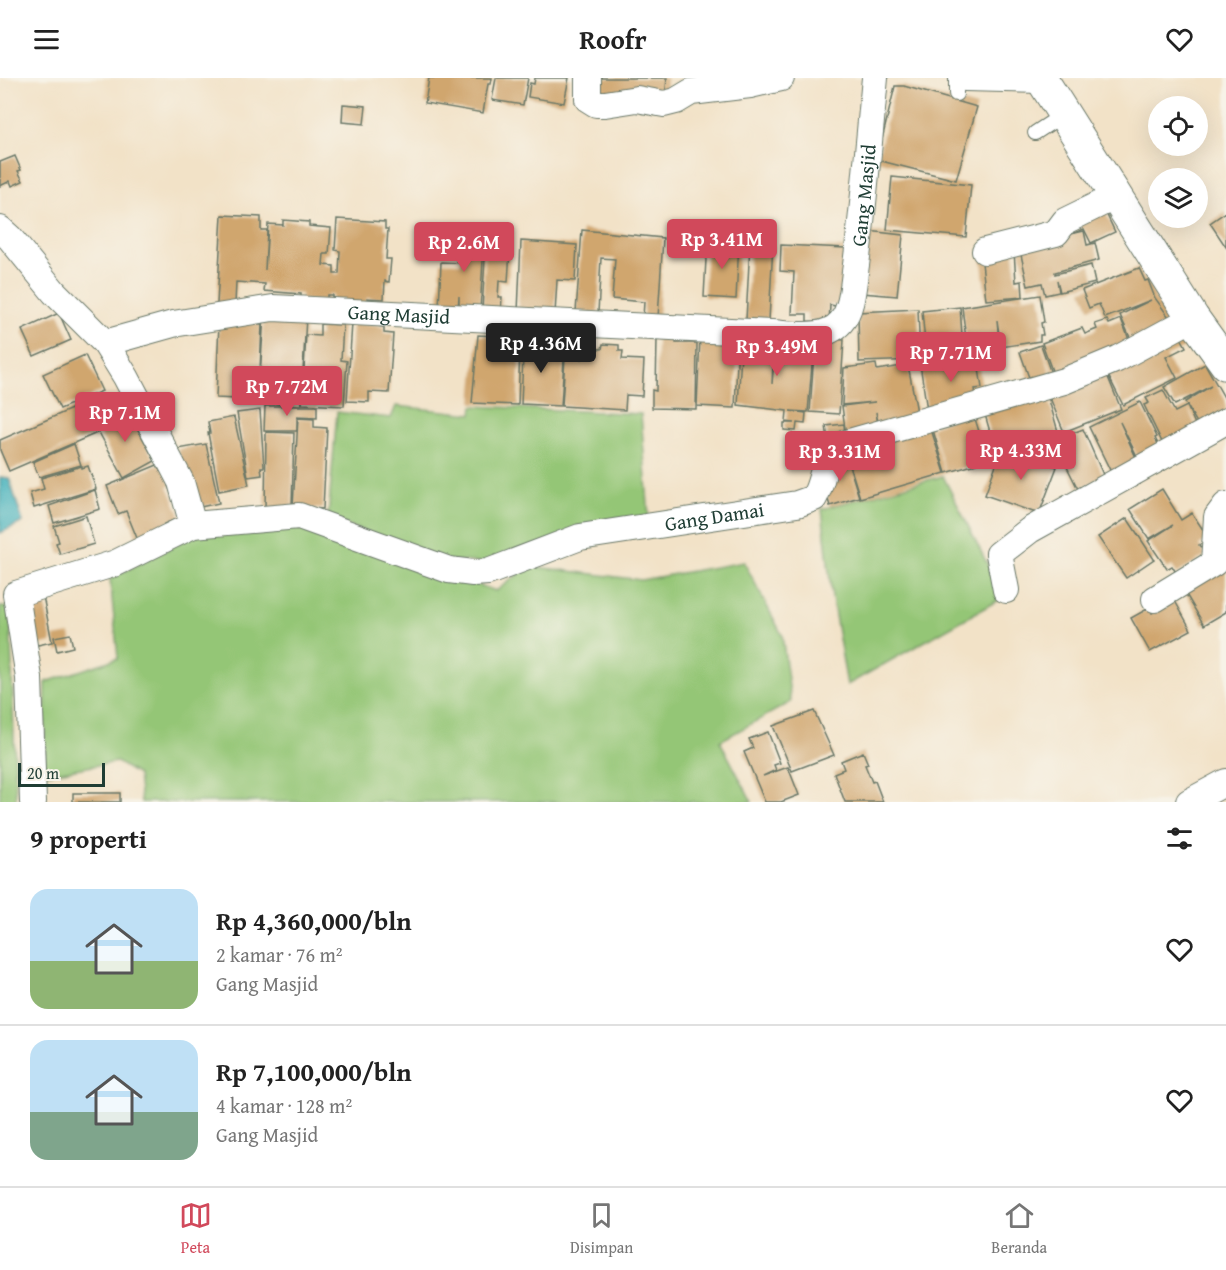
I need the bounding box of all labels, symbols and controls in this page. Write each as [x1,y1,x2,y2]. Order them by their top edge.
text: Roofr [579,19,647,59]
icon: menu [30,23,63,56]
icon: heart [1163,23,1196,56]
map controls [1148,96,1208,228]
button: locate [1148,96,1208,156]
street label: Gang Masjid [843,142,883,248]
button: layers [1148,168,1208,228]
pin: Rp 3.41M [660,219,784,270]
pin: Rp 2.6M [409,222,519,273]
text: Rp 3.41M [681,224,763,253]
text: Rp 2.6M [428,227,500,256]
street label: Gang Masjid [347,297,451,331]
pin: Rp 4.36M [479,323,603,374]
pin: Rp 3.49M [715,326,839,377]
text: Rp 4.36M [500,328,582,357]
text: Rp 3.49M [736,331,818,360]
pin: Rp 7.71M [889,332,1013,383]
text: Rp 7.71M [910,337,992,366]
pin: Rp 7.72M [225,366,349,417]
text: Rp 7.72M [246,371,328,400]
pin: Rp 7.1M [70,392,180,443]
text: Rp 7.1M [89,397,161,426]
pin: Rp 4.33M [959,430,1083,481]
pin: Rp 3.31M [778,431,902,482]
text: Rp 4.33M [980,435,1062,464]
text: Rp 3.31M [799,436,881,465]
street label: Gang Damai [663,494,766,538]
scale bar [18,760,105,788]
text: 20 m [27,761,59,785]
text: 9 properti [30,819,147,858]
icon: filters [1163,822,1196,855]
text: Rp 4,360,000/bln [216,901,412,940]
icon: home [78,913,150,985]
icon: heart [1163,933,1196,966]
text: 2 kamar · 76 m² [216,940,343,969]
text: Gang Masjid [216,969,318,998]
text: Rp 7,100,000/bln [216,1052,412,1091]
icon: home [78,1064,150,1136]
icon: heart [1163,1084,1196,1117]
text: 4 kamar · 128 m² [216,1091,352,1120]
text: Gang Masjid [216,1120,318,1149]
tab: Peta [179,1199,212,1259]
tab: Disimpan [570,1199,633,1259]
tab: Beranda [991,1199,1047,1259]

